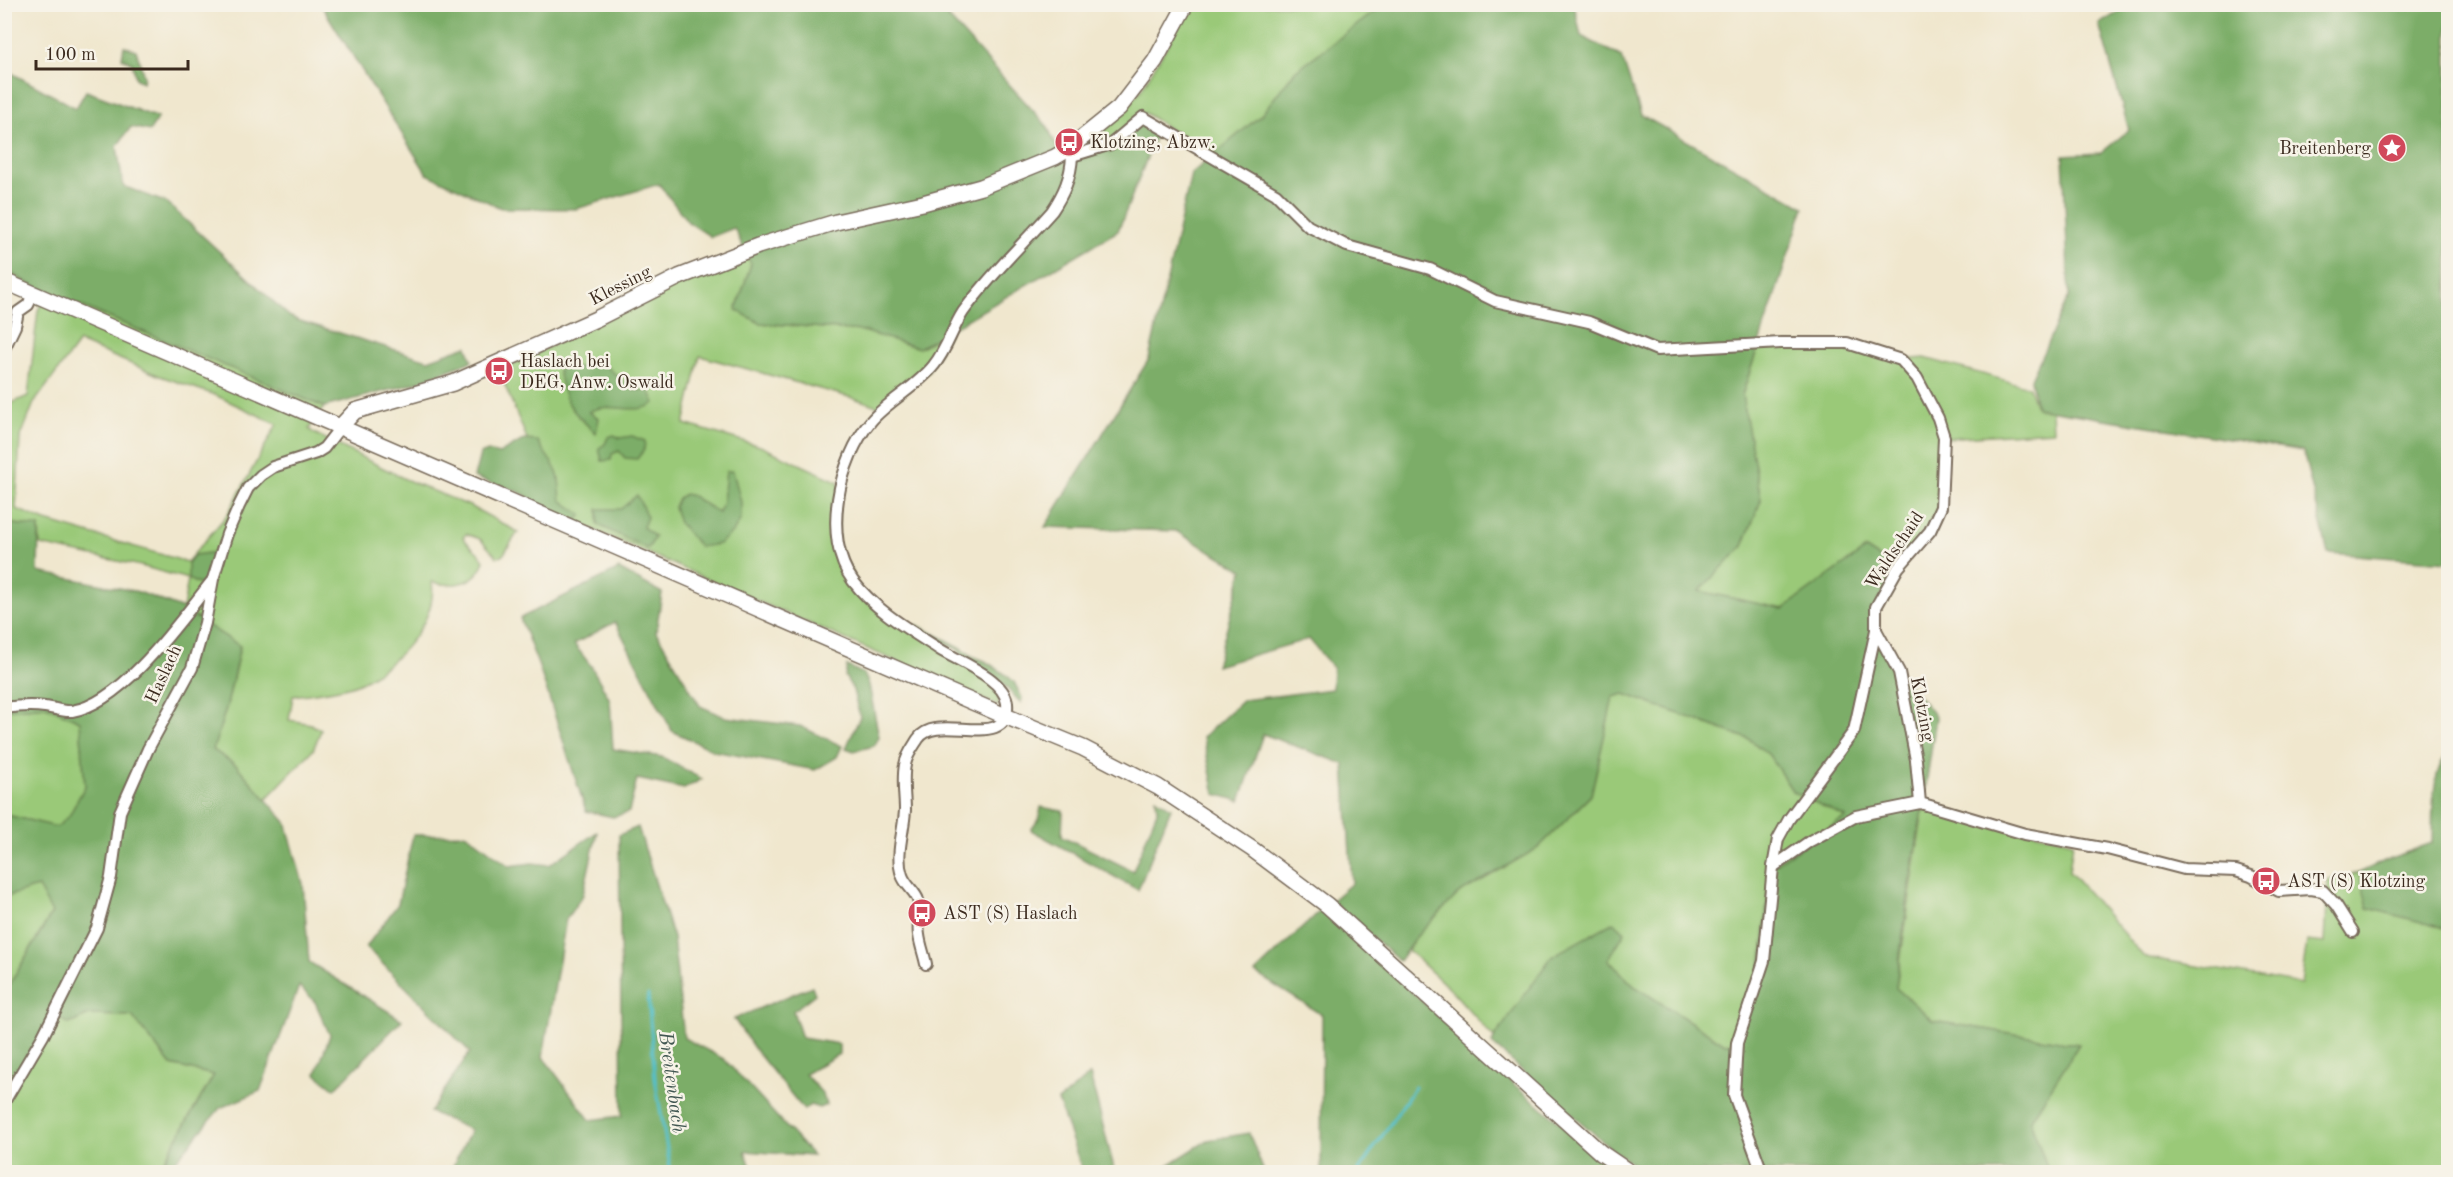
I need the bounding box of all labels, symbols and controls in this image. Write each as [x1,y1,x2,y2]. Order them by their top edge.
scale bar [36,33,188,71]
text: 100 m [45,46,96,64]
bus stop icon: Klotzing, Abzw. [1053,126,1085,158]
place icon: Breitenberg [2376,132,2408,164]
place label: Klotzing, Abzw. [1090,134,1216,152]
place label: Breitenberg [2279,140,2371,158]
street label: Klessing [587,263,654,309]
place label: Haslach bei DEG, Anw. Oswald [520,353,674,392]
bus stop icon: Haslach bei DEG, Anw. Oswald [483,355,515,387]
street label: Waldschaid [1862,508,1927,593]
street label: Haslach [143,642,185,706]
street label: Klotzing [1907,675,1937,744]
bus stop icon: AST (S) Klotzing [2250,865,2282,897]
place label: AST (S) Klotzing [2287,872,2426,891]
bus stop icon: AST (S) Haslach [906,897,938,929]
place label: AST (S) Haslach [943,904,1078,923]
water label: Breitenbach [654,1029,688,1134]

